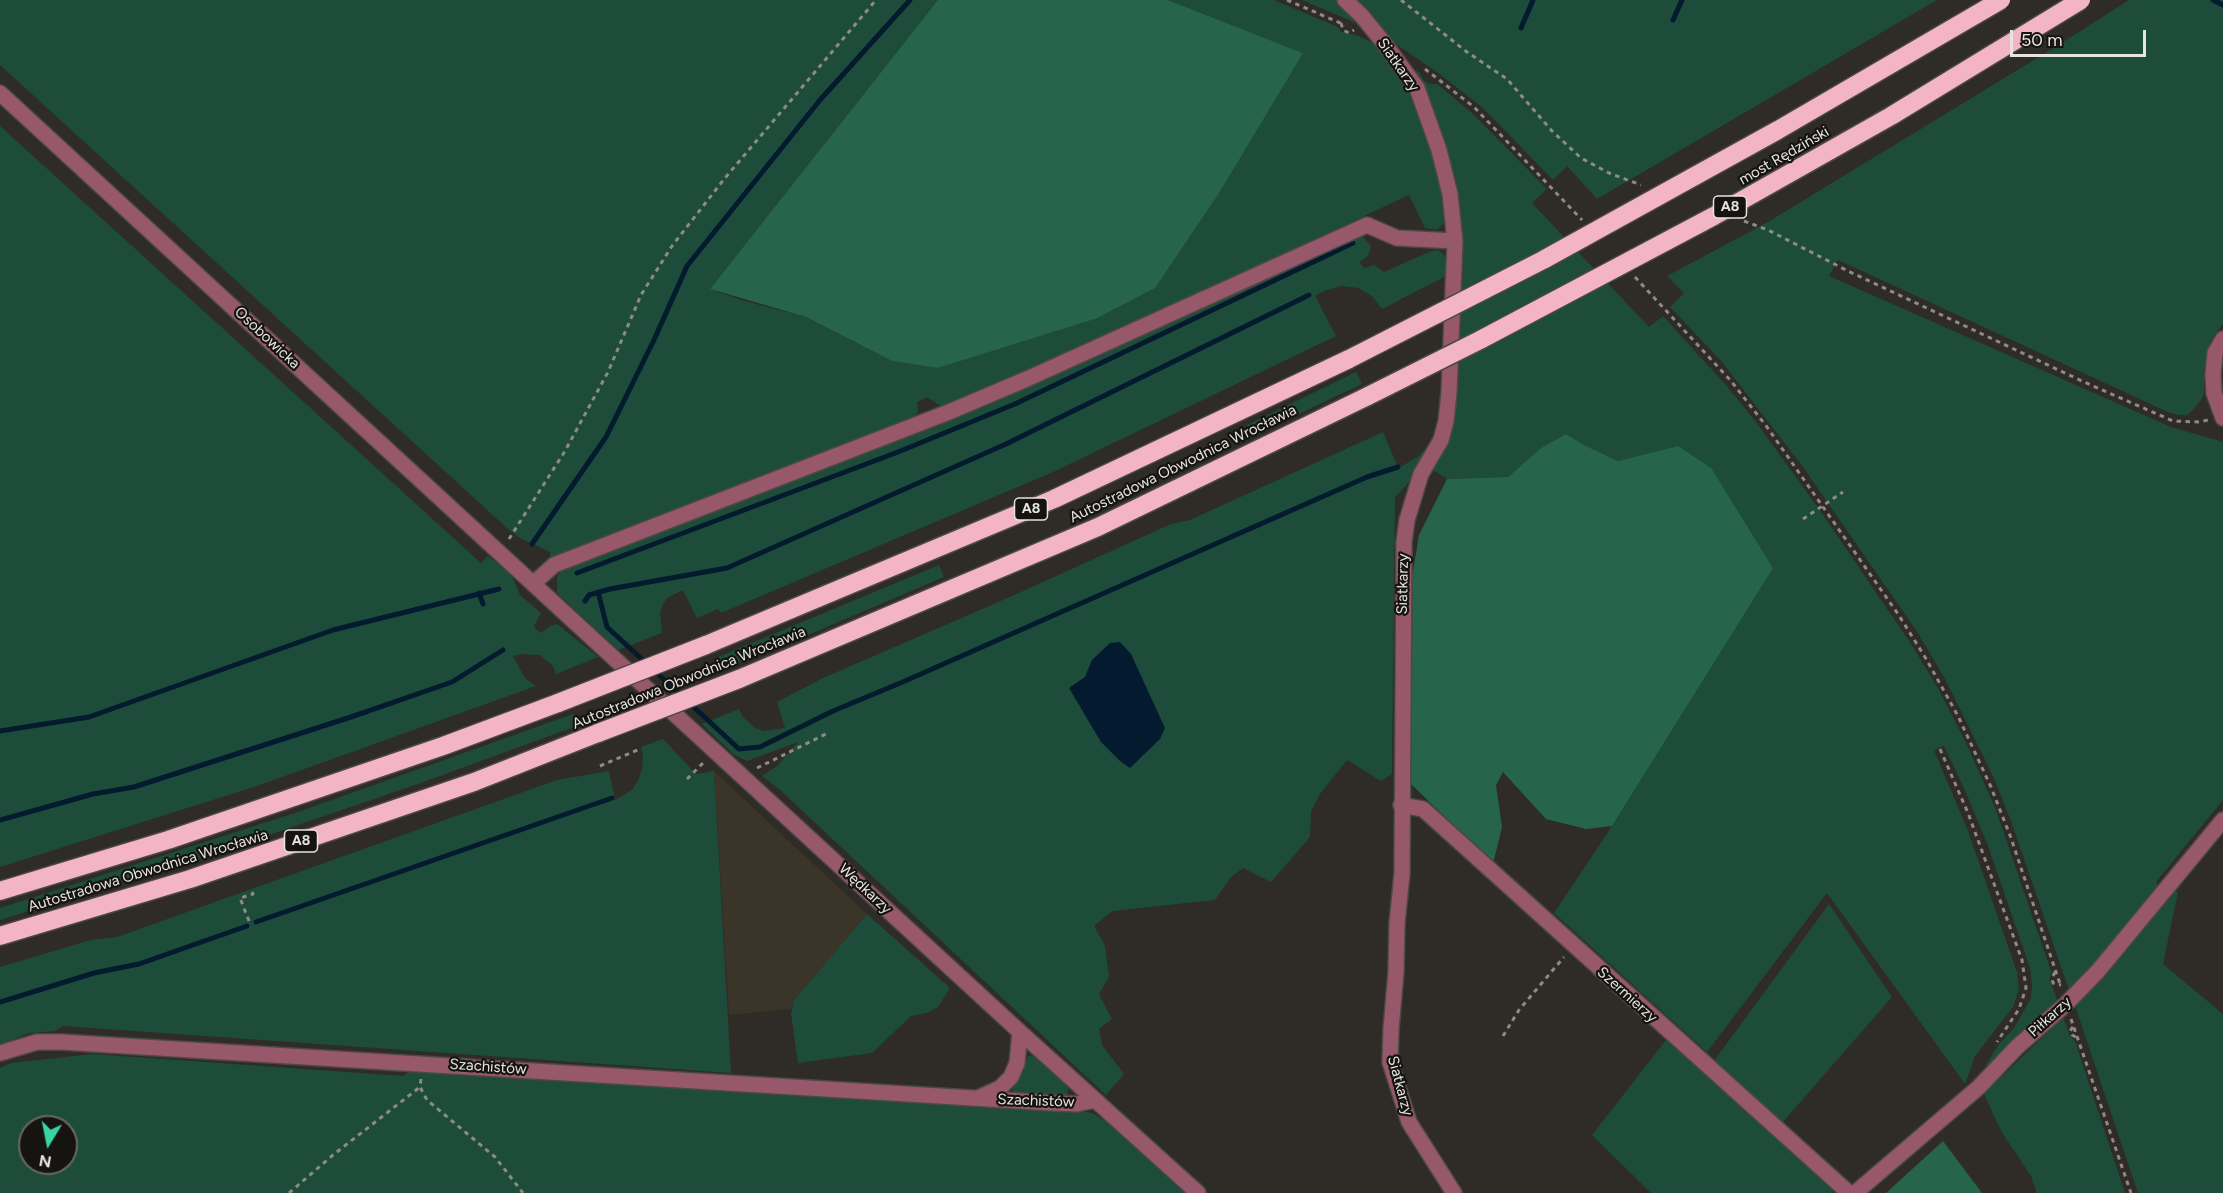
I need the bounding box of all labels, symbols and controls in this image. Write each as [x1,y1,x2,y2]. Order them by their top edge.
scale bar [2013,18,2150,56]
text: 50 m [2021,29,2063,51]
street label: Siatkarzy [1373,35,1423,95]
street label: most Rędziński [1736,123,1832,189]
road number: A8 [1714,196,1746,218]
street label: Osobowicka [231,303,303,373]
street label: Autostradowa Obwodnica Wrocławia [1067,401,1299,527]
road number: A8 [1014,498,1048,520]
street label: Siatkarzy [1393,553,1413,615]
street label: Autostradowa Obwodnica Wrocławia [570,623,808,733]
street label: Autostradowa Obwodnica Wrocławia [26,826,270,916]
road number: A8 [284,830,318,852]
street label: Wędkarzy [835,860,895,918]
street label: Szermierzy [1593,963,1661,1027]
street label: Piłkarzy [2025,993,2075,1041]
street label: Siatkarzy [1383,1054,1417,1118]
street label: Szachistów [449,1055,527,1079]
street label: Szachistów [997,1091,1075,1111]
north arrow [18,1115,78,1175]
text: N [37,1151,53,1172]

